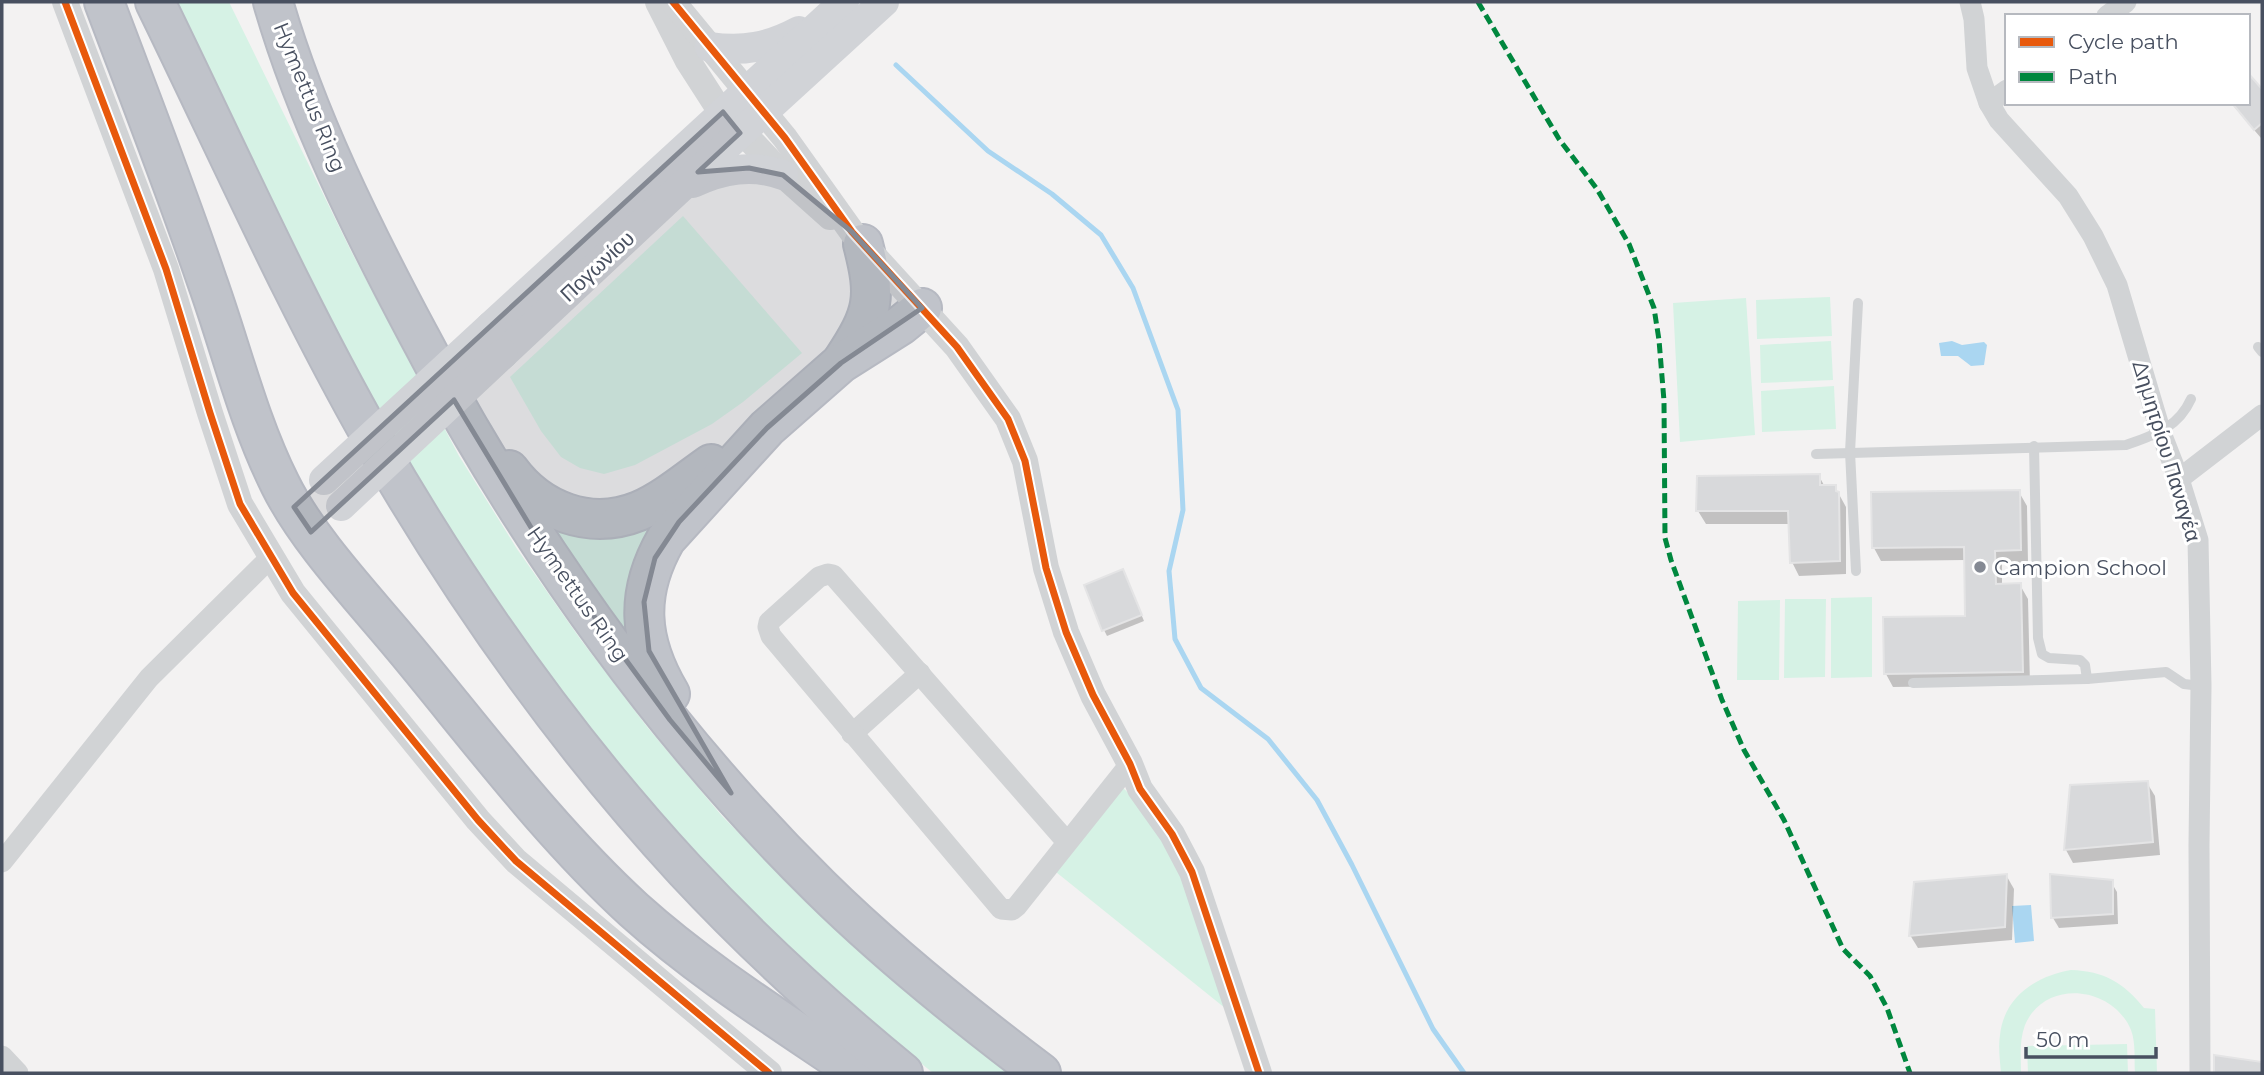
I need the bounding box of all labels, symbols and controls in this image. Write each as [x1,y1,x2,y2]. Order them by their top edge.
legend [2005,14,2250,105]
street label: Hymettus Ring [269,18,351,176]
text: Cycle path [2068,29,2179,54]
text: Path [2068,64,2118,89]
street label: Πογωνίου [555,225,639,307]
street label: Δημητρίου Παναγέα [2128,357,2206,545]
street label: Hymettus Ring [522,522,634,666]
place label: Campion School [1994,555,2167,580]
marker: Campion School [1972,559,1988,575]
scale bar [2026,1016,2156,1060]
text: 50 m [2036,1027,2090,1052]

